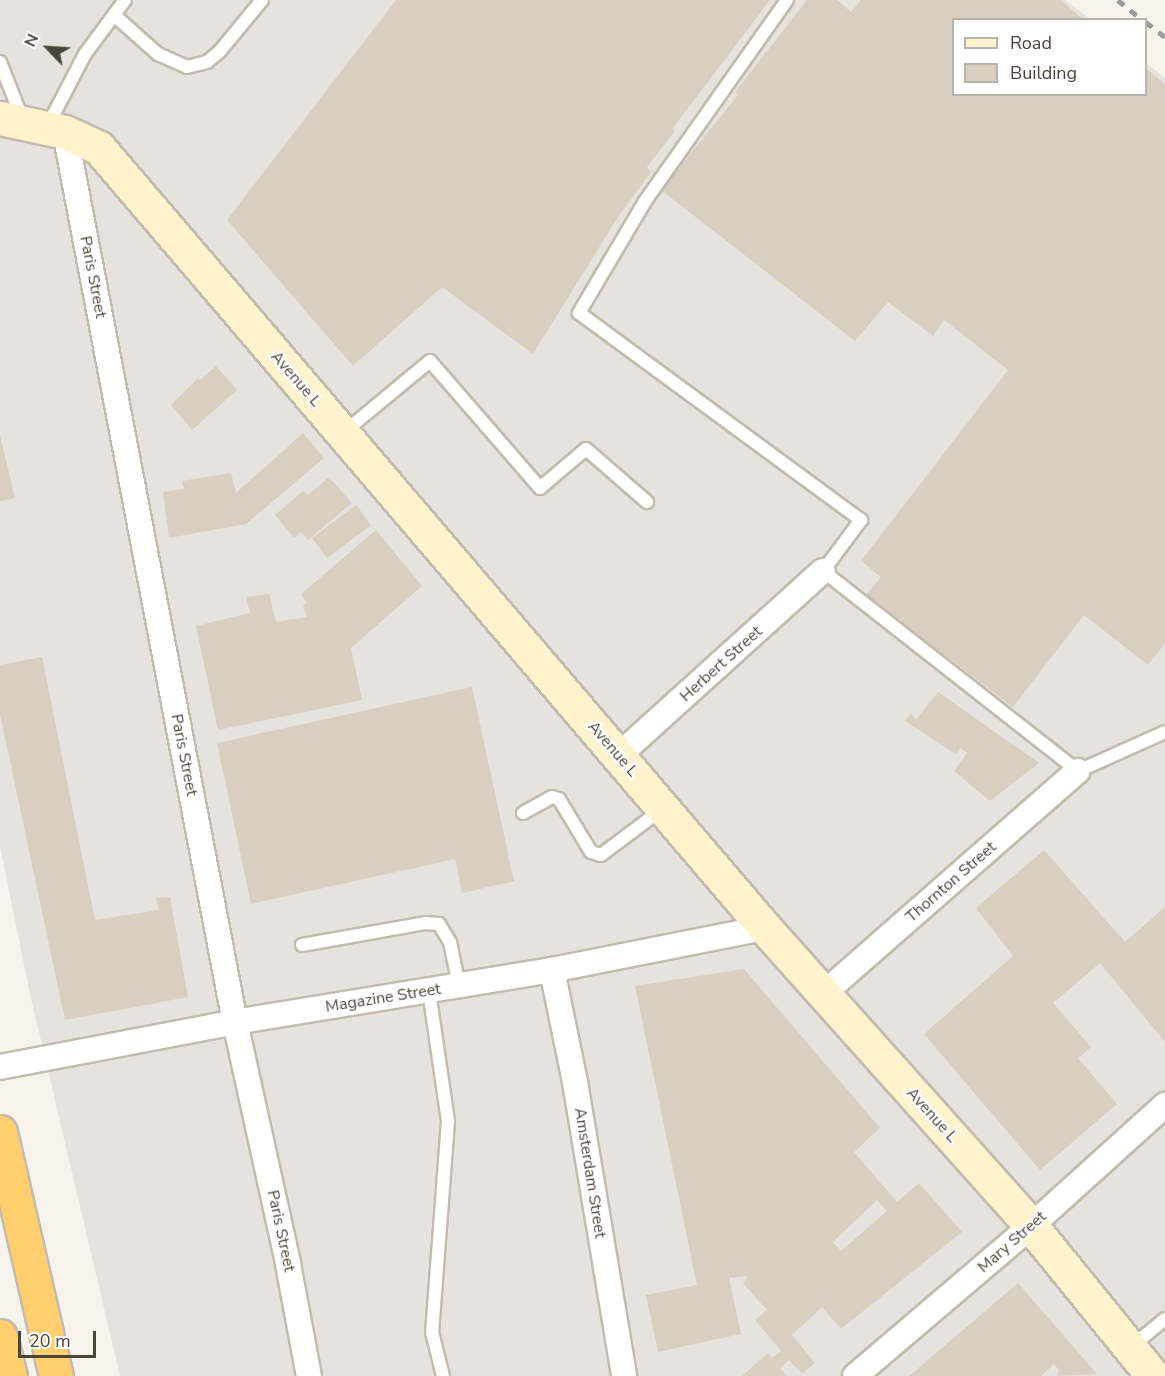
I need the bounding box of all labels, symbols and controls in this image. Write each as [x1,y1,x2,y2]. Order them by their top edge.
north arrow [18,18,78,78]
legend [952,18,1147,96]
text: N [19,30,44,50]
text: Road [1010,31,1052,55]
text: Building [1010,61,1077,85]
street label: Paris Street [76,234,110,320]
street label: Avenue L [267,347,325,411]
street label: Herbert Street [676,622,766,706]
street label: Paris Street [167,712,201,798]
street label: Avenue L [584,717,642,781]
street label: Thornton Street [902,837,1000,927]
street label: Magazine Street [324,979,442,1017]
street label: Avenue L [902,1084,962,1146]
street label: Amsterdam Street [570,1106,610,1240]
street label: Paris Street [263,1188,299,1274]
street label: Mary Street [974,1207,1050,1277]
scale bar [21,1319,99,1357]
text: 20 m [29,1329,71,1353]

